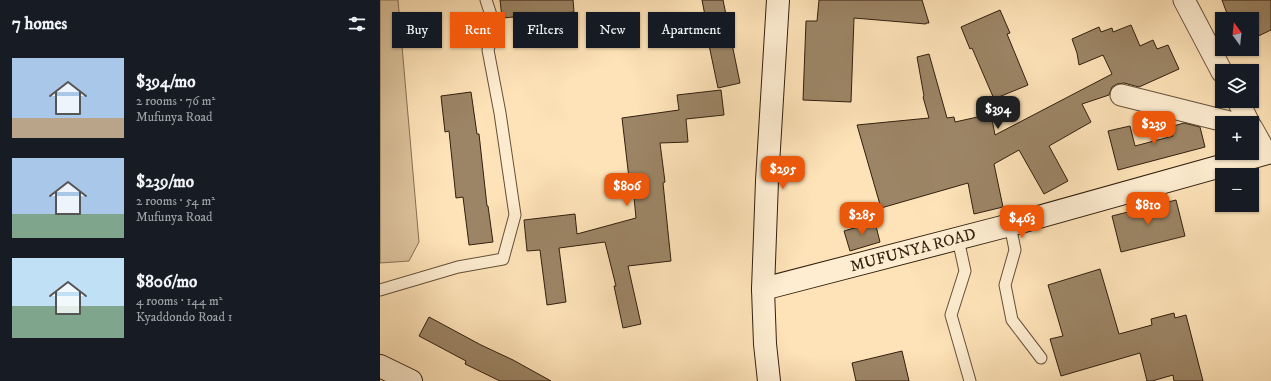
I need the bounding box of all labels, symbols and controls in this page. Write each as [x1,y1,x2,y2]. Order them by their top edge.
chip: Buy [392,12,442,48]
chip: Rent [450,12,505,48]
chip: Filters [513,12,578,48]
chip: New [586,12,640,48]
chip: Apartment [648,12,735,48]
north arrow [1215,12,1259,56]
map controls [1215,12,1259,212]
text: 7 homes [12,13,67,35]
icon: filters [346,13,368,35]
button: layers [1215,64,1259,108]
text: $394/mo [136,71,196,93]
icon: home [44,74,92,122]
text: 2 rooms · 76 m² [136,93,215,109]
pin: $394 [974,96,1022,130]
text: $394 [985,101,1011,117]
text: Mufunya Road [136,109,212,125]
pin: $239 [1130,111,1178,145]
text: $239 [1142,116,1166,132]
button: + [1215,116,1259,160]
pin: $295 [759,156,807,190]
text: $295 [770,161,796,177]
button: − [1215,168,1259,212]
text: $239/mo [136,171,194,193]
pin: $806 [603,173,651,207]
icon: home [44,174,92,222]
text: $806 [613,178,641,194]
pin: $810 [1124,192,1172,226]
text: 2 rooms · 54 m² [136,193,215,209]
text: $810 [1135,197,1161,213]
pin: $285 [838,202,886,236]
pin: $463 [998,205,1046,239]
text: $285 [849,207,875,223]
text: Mufunya Road [136,209,212,225]
text: $463 [1009,210,1035,226]
street label: MUFUNYA ROAD [848,224,978,276]
text: $806/mo [136,271,197,293]
icon: home [44,274,92,322]
text: 4 rooms · 144 m² [136,293,223,309]
text: Kyaddondo Road 1 [136,309,232,325]

